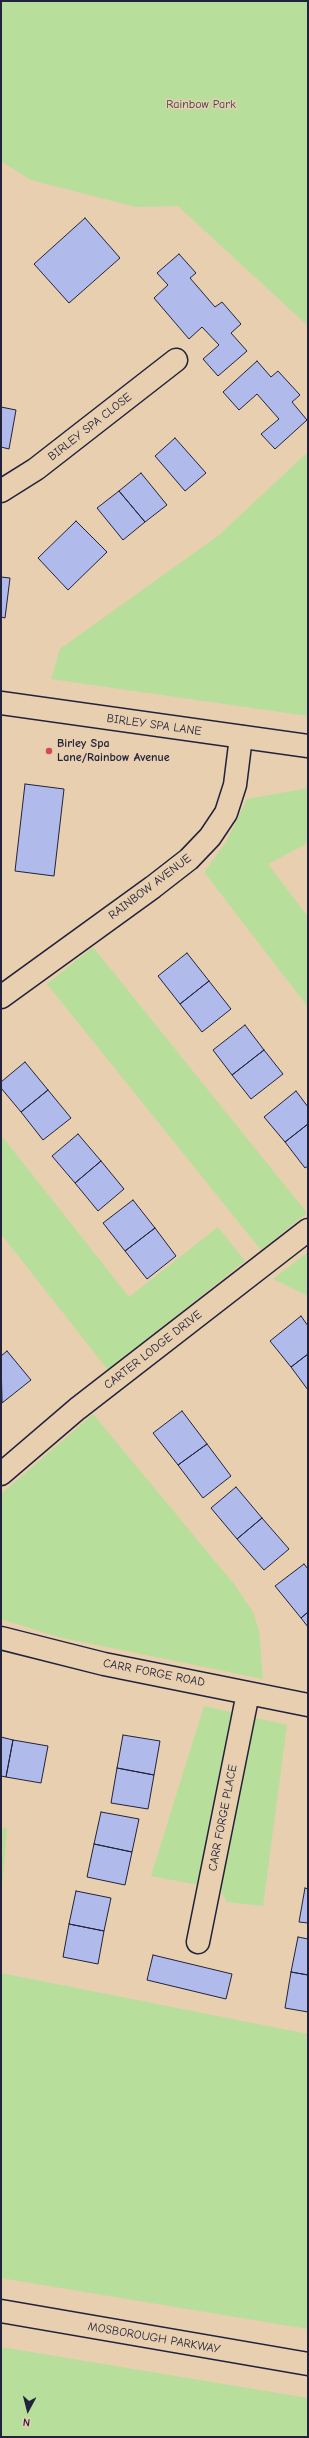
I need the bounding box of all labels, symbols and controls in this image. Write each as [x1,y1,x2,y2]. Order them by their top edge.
park label: Rainbow Park [166,98,236,112]
street label: BIRLEY SPA CLOSE [45,390,135,464]
street label: BIRLEY SPA LANE [106,711,202,739]
place label: Birley Spa Lane/Rainbow Avenue [57,737,170,765]
marker: Birley Spa Lane/Rainbow Avenue [44,746,54,756]
street label: RAINBOW AVENUE [106,851,194,923]
street label: CARTER LODGE DRIVE [101,1307,205,1393]
street label: CARR FORGE ROAD [102,1656,206,1690]
street label: CARR FORGE PLACE [206,1764,240,1872]
street label: MOSBOROUGH PARKWAY [87,2319,221,2357]
north arrow [8,2390,48,2430]
text: N [22,2416,31,2429]

